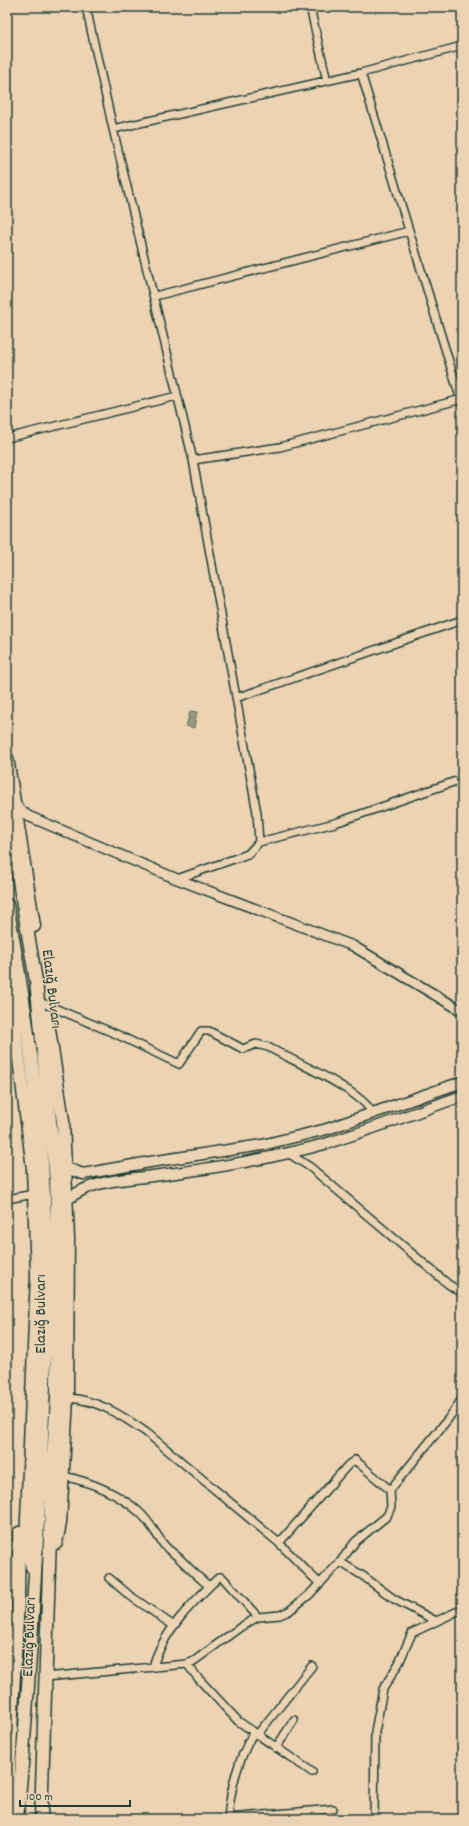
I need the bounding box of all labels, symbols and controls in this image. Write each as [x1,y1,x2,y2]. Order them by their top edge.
street label: Elazığ Bulvarı [35,948,67,1030]
street label: Elazığ Bulvarı [30,1274,53,1354]
street label: Elazığ Bulvarı [17,1597,43,1677]
scale bar [20,1782,130,1808]
text: 100 m [26,1789,53,1806]

